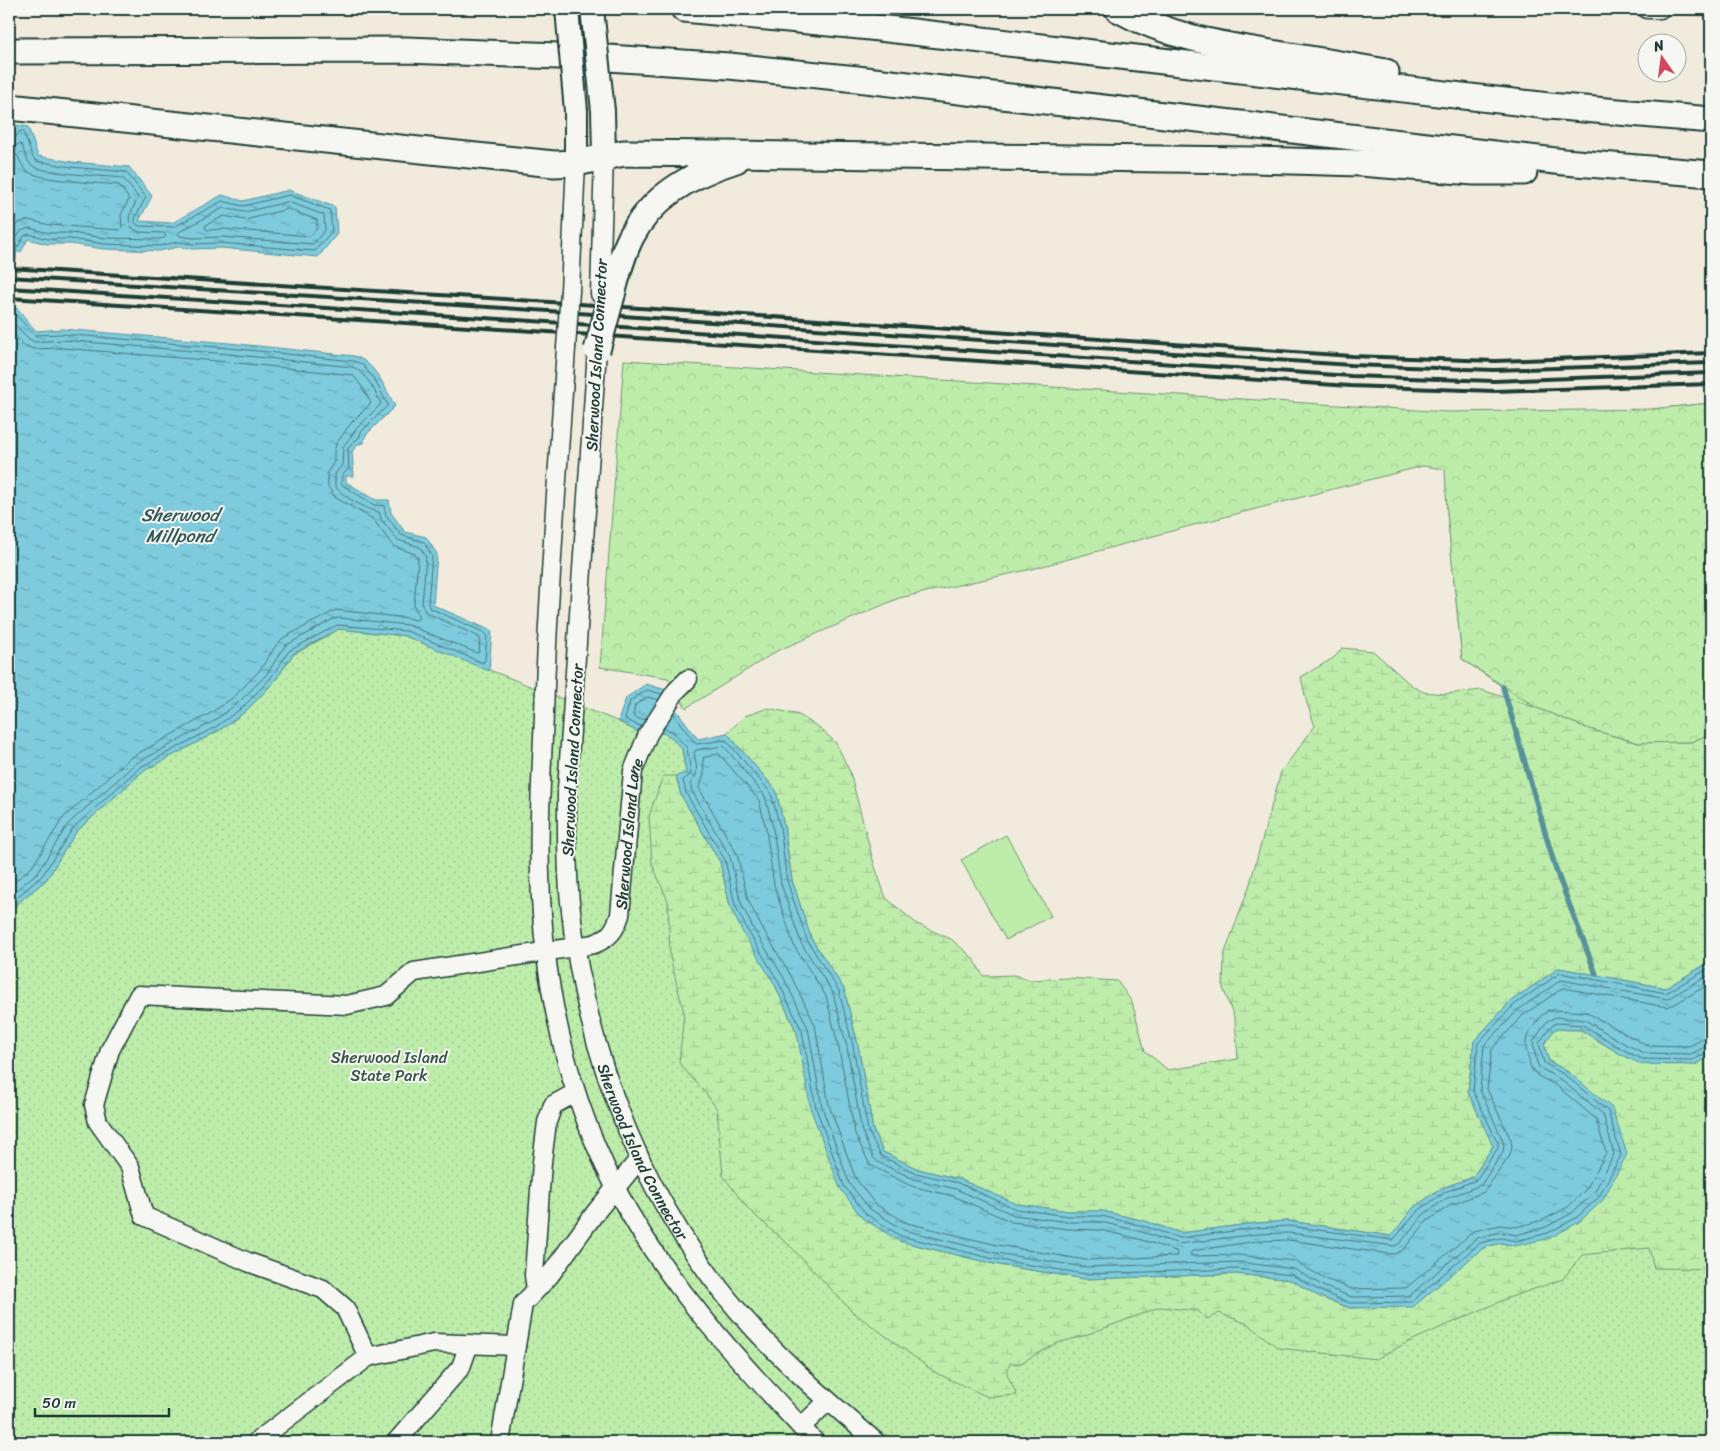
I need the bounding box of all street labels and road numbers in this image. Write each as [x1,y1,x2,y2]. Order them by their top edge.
street label: Sherwood Island Connector [577,257,616,452]
street label: Sherwood Island Connector [553,662,592,857]
street label: Sherwood Island Lane [607,753,652,911]
street label: Sherwood Island Connector [589,1060,697,1247]

